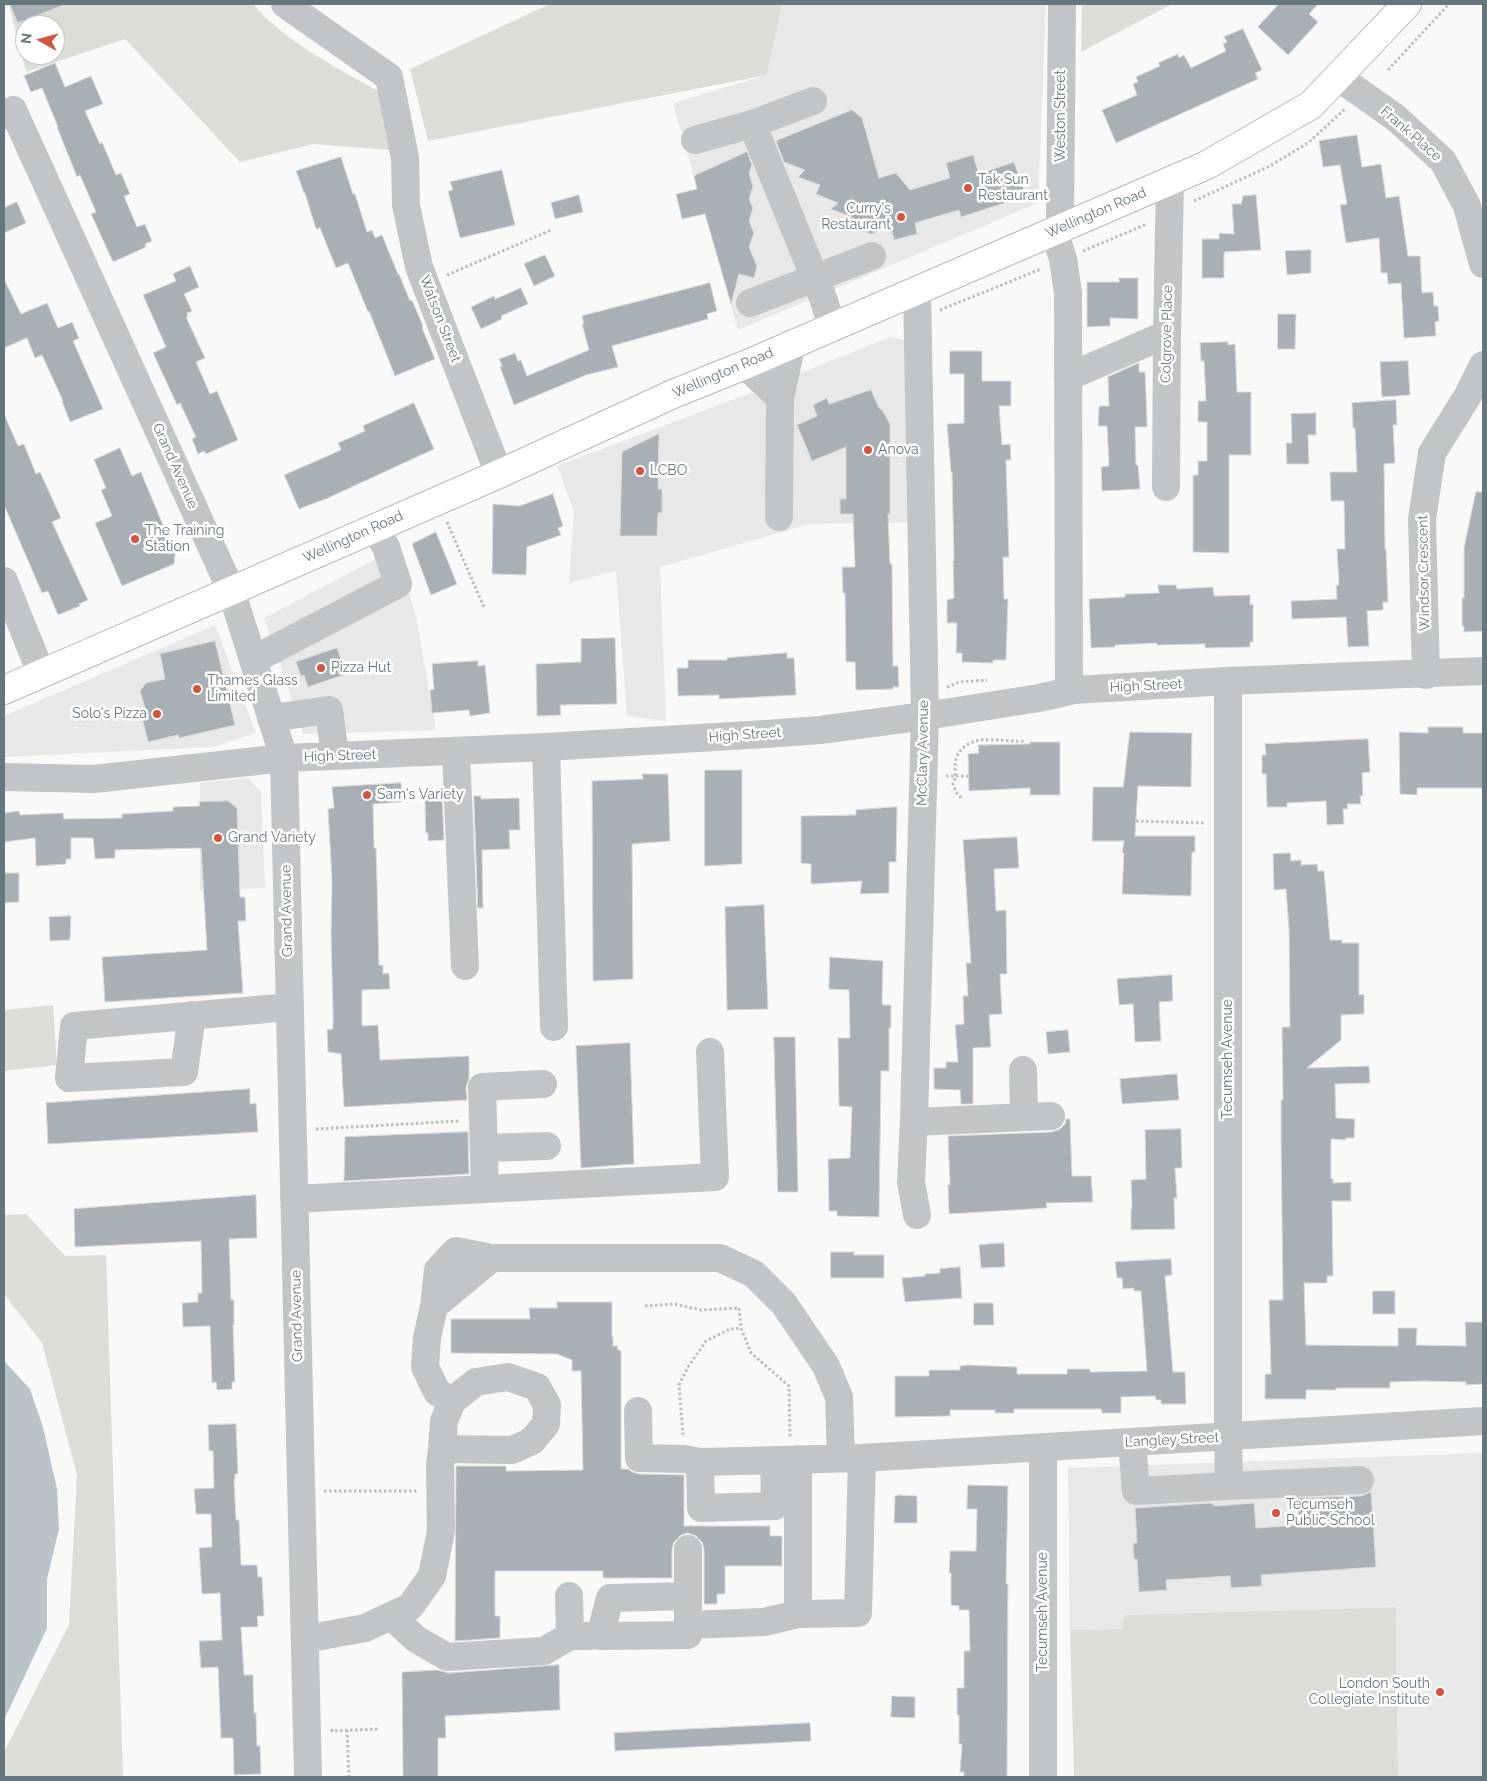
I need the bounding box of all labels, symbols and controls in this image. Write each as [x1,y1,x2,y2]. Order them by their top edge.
north arrow [15,15,65,65]
text: N [18,32,35,45]
street label: Weston Street [1053,70,1069,162]
street label: Frank Place [1377,103,1445,165]
place label: Tak Sun Restaurant [978,172,1048,204]
marker: Tak Sun Restaurant [962,182,974,194]
street label: Wellington Road [1043,184,1149,242]
place label: Curry's Restaurant [821,201,891,233]
marker: Curry's Restaurant [895,211,907,223]
street label: Watson Street [416,273,464,365]
street label: Colgrove Place [1158,285,1176,383]
street label: Wellington Road [670,344,776,402]
street label: Grand Avenue [149,421,201,511]
place label: Anova [878,442,919,458]
marker: Anova [862,444,874,456]
place label: LCBO [650,463,687,479]
marker: LCBO [634,465,646,477]
street label: Wellington Road [300,507,406,567]
street label: Windsor Crescent [1415,515,1433,631]
place label: The Training Station [145,523,224,556]
marker: The Training Station [129,533,141,545]
place label: Pizza Hut [331,660,391,676]
marker: Pizza Hut [315,662,327,674]
place label: Thames Glass Limited [207,673,298,706]
street label: High Street [1109,676,1183,696]
marker: Thames Glass Limited [191,683,203,695]
street label: McClary Avenue [914,700,932,806]
place label: Solo's Pizza [72,706,147,722]
marker: Solo's Pizza [151,708,163,720]
street label: High Street [708,724,782,746]
street label: High Street [303,746,377,766]
place label: Sam's Variety [377,787,464,803]
marker: Sam's Variety [361,789,373,801]
place label: Grand Variety [228,830,316,846]
marker: Grand Variety [212,832,224,844]
street label: Grand Avenue [278,865,296,957]
street label: Tecumseh Avenue [1220,999,1236,1119]
street label: Grand Avenue [288,1270,306,1362]
street label: Langley Street [1124,1429,1220,1451]
place label: Tecumseh Public School [1286,1497,1375,1530]
marker: Tecumseh Public School [1270,1507,1282,1519]
street label: Tecumseh Avenue [1035,1552,1051,1672]
place label: London South Collegiate Institute [1309,1676,1430,1708]
marker: London South Collegiate Institute [1434,1686,1446,1698]

